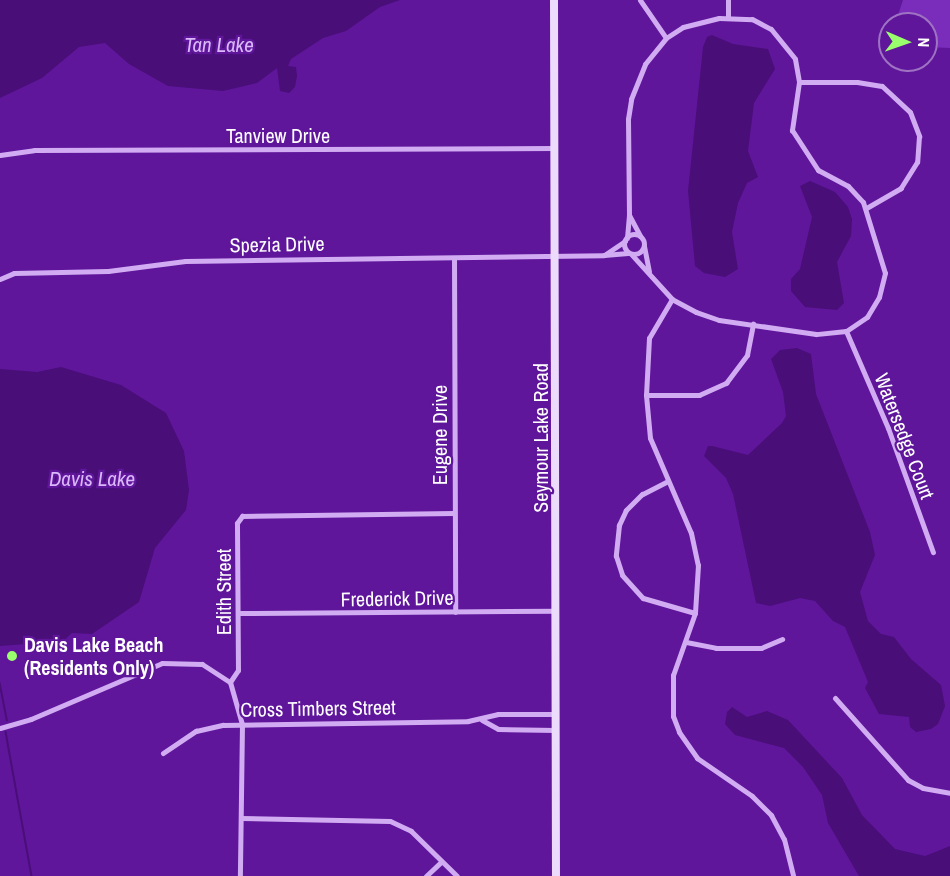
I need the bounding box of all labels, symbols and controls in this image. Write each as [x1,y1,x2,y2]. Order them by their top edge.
north arrow [878,12,938,72]
water label: Tan Lake [184,32,254,58]
text: N [913,37,935,48]
street label: Tanview Drive [226,123,330,147]
street label: Spezia Drive [229,231,325,257]
street label: Seymour Lake Road [528,363,552,513]
street label: Watersedge Court [870,370,940,502]
street label: Eugene Drive [427,385,451,485]
water label: Davis Lake [49,466,135,492]
street label: Edith Street [211,549,235,635]
street label: Frederick Drive [340,585,454,611]
place label: Davis Lake Beach (Residents Only) [24,632,163,679]
marker: Davis Lake Beach (Residents Only) [5,649,19,663]
street label: Cross Timbers Street [240,695,396,721]

